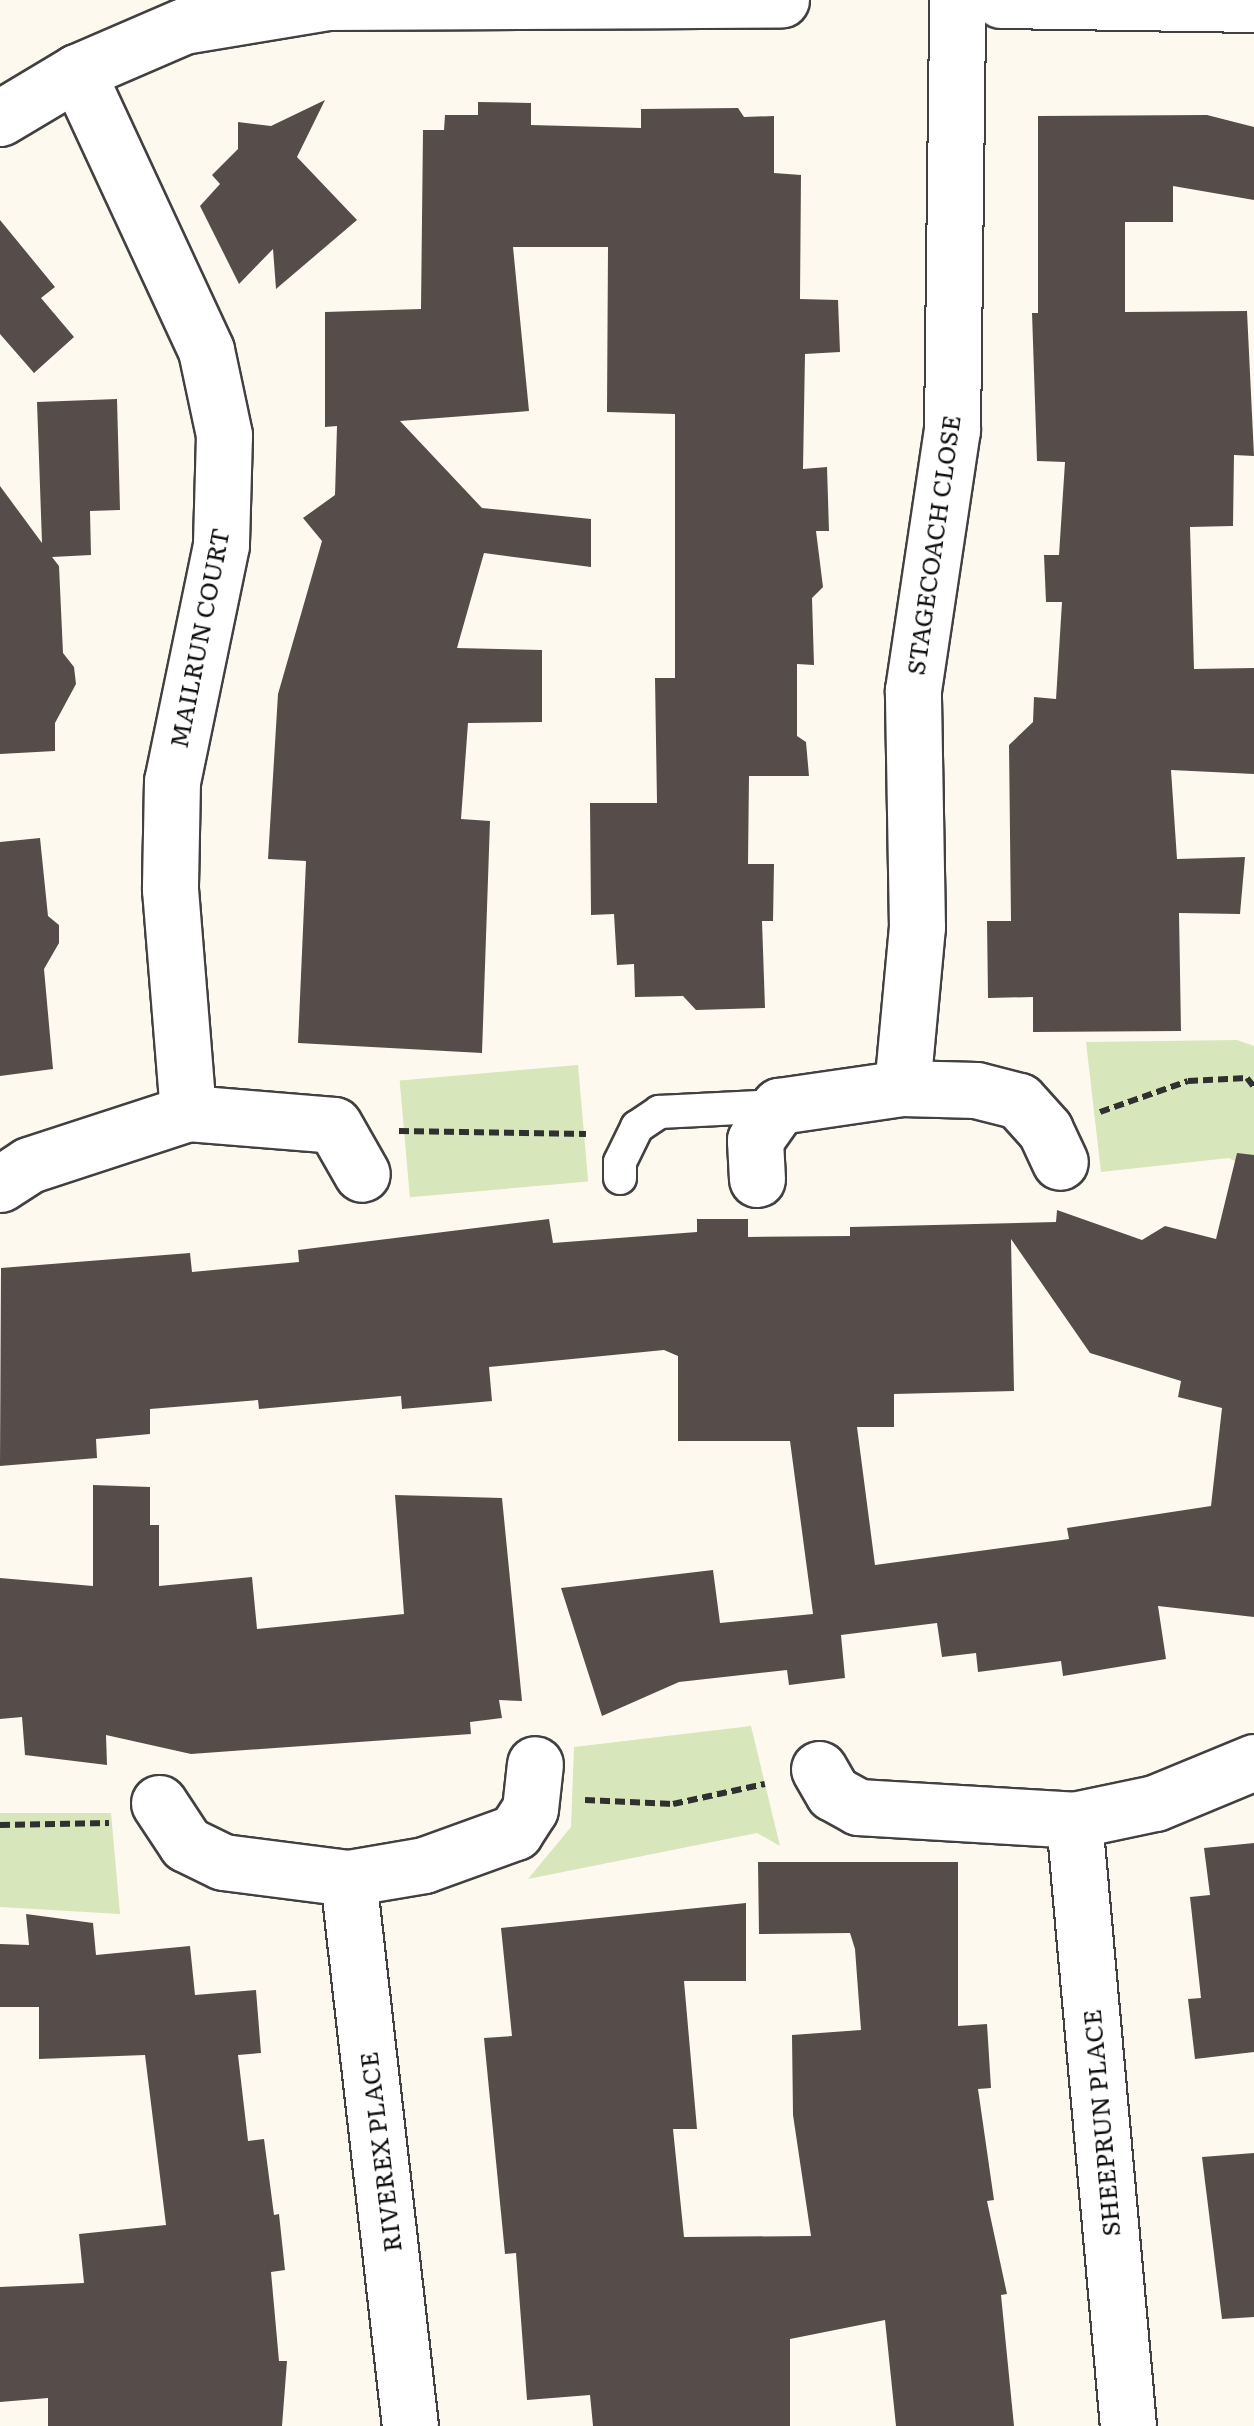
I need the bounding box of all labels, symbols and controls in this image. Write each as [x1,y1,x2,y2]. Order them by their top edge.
street label: STAGECOACH CLOSE [900,413,966,677]
street label: MAILRUN COURT [163,525,235,751]
street label: SHEEPRUN PLACE [1076,2008,1126,2238]
street label: RIVEREX PLACE [353,2050,407,2254]

